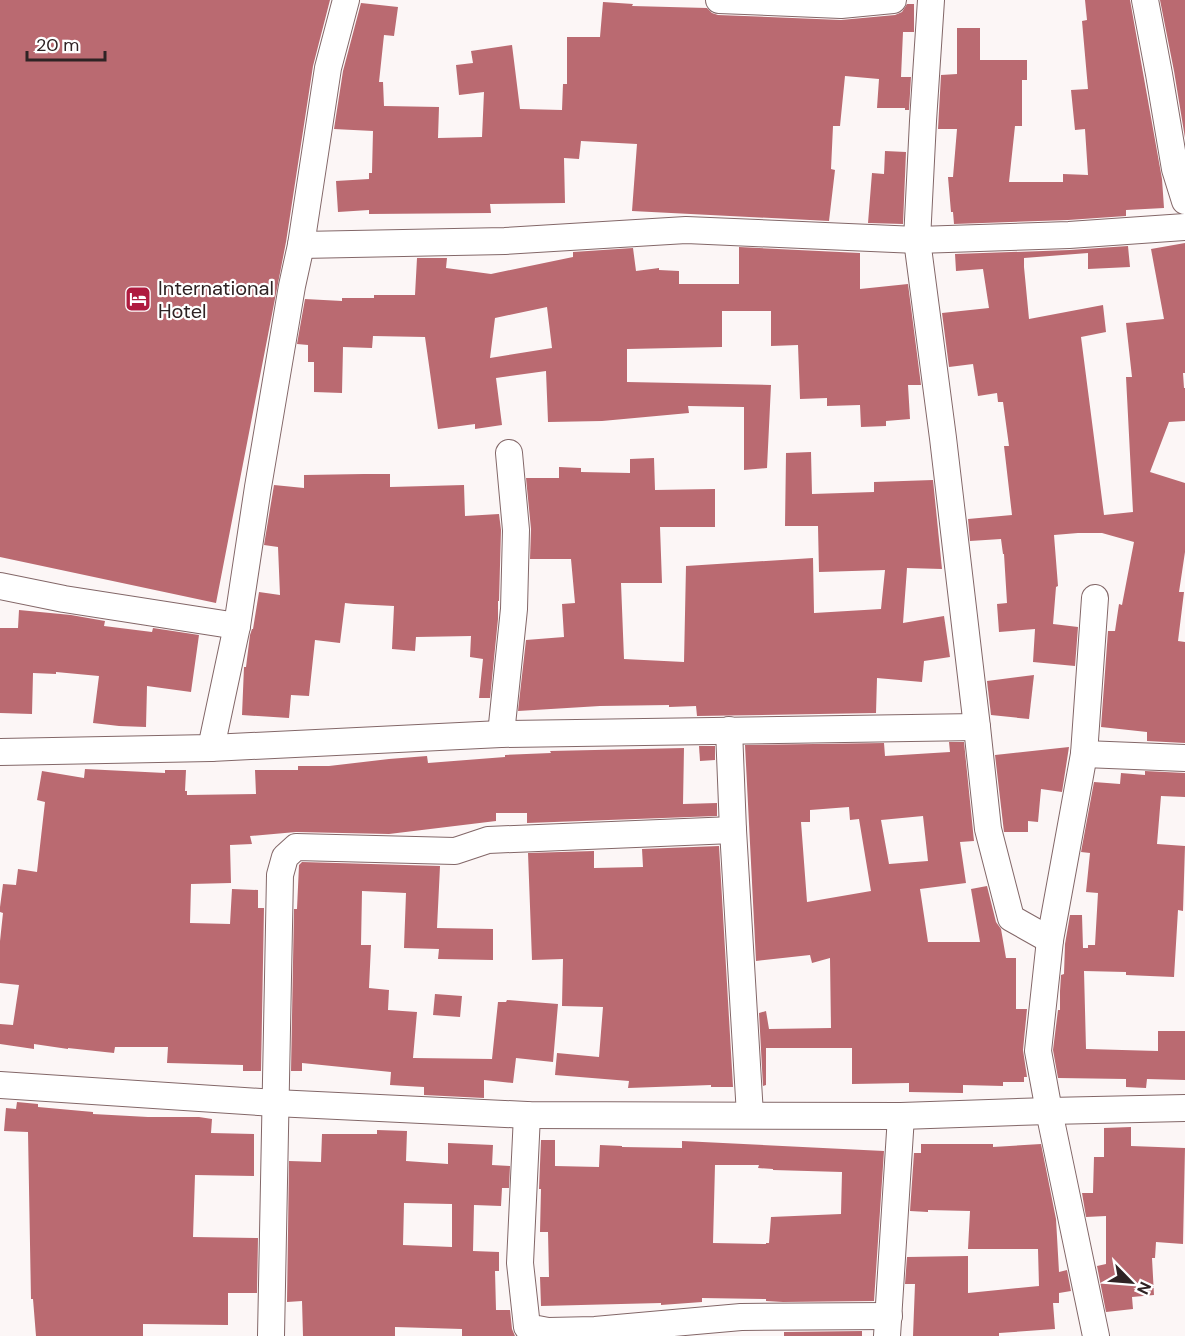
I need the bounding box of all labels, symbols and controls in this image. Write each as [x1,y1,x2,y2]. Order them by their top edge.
scale bar [27,24,105,62]
text: 20 m [36,33,79,57]
place label: International Hotel [158,275,274,324]
hotel icon: International Hotel [123,284,153,314]
north arrow [1101,1252,1161,1312]
text: N [1132,1278,1156,1298]

